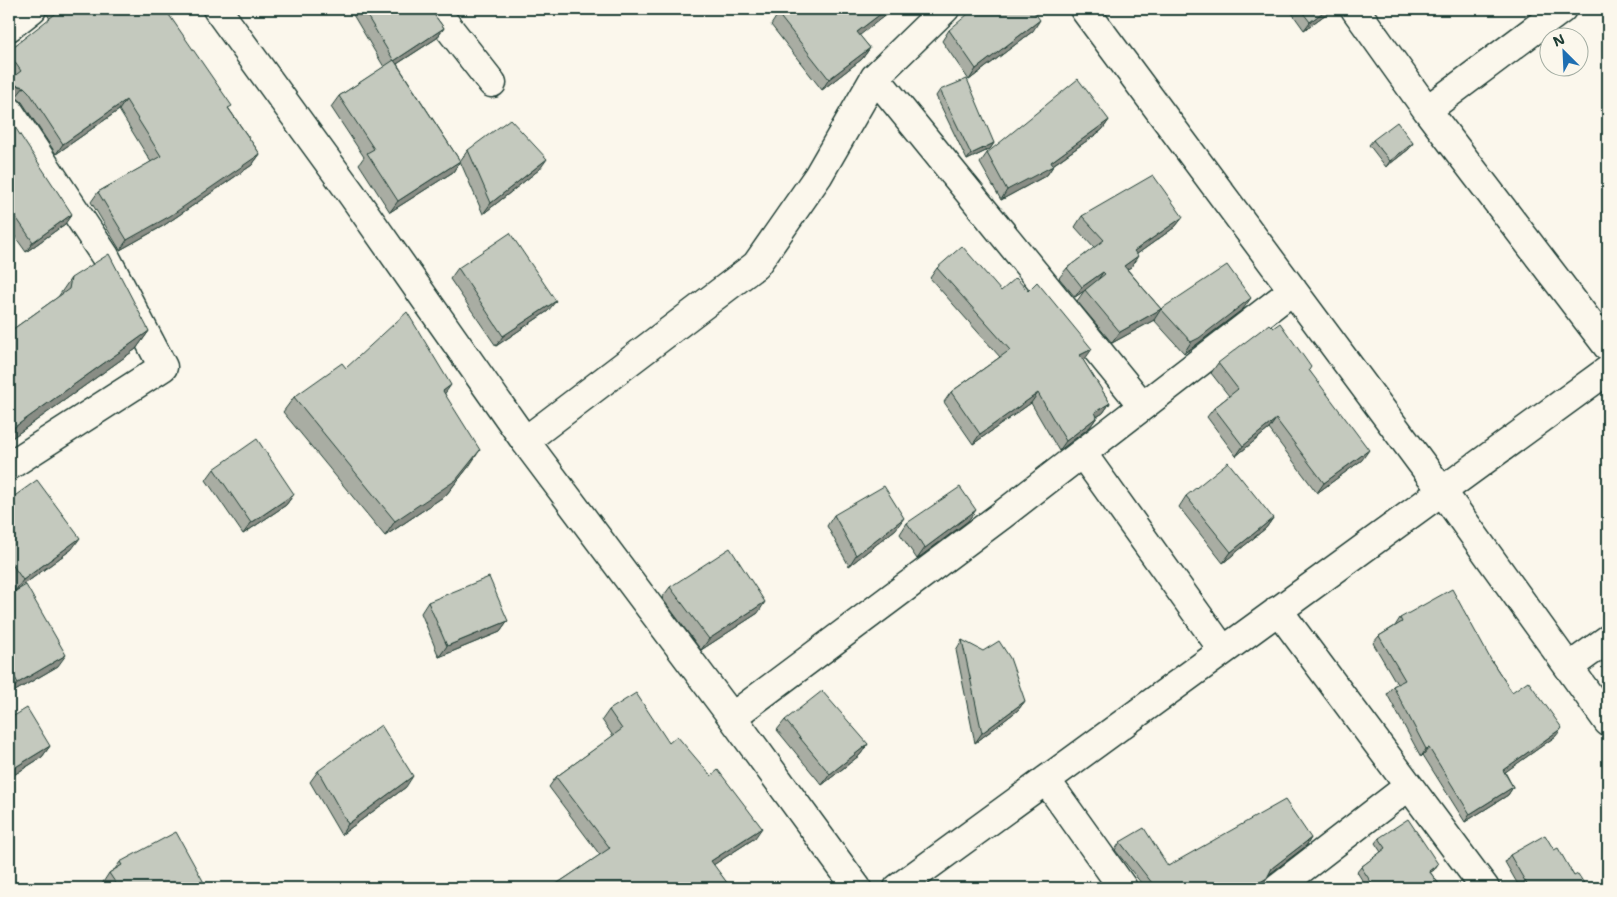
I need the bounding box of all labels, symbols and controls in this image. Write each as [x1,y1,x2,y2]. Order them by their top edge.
north arrow [1540,28,1590,78]
text: N [1550,30,1567,51]

